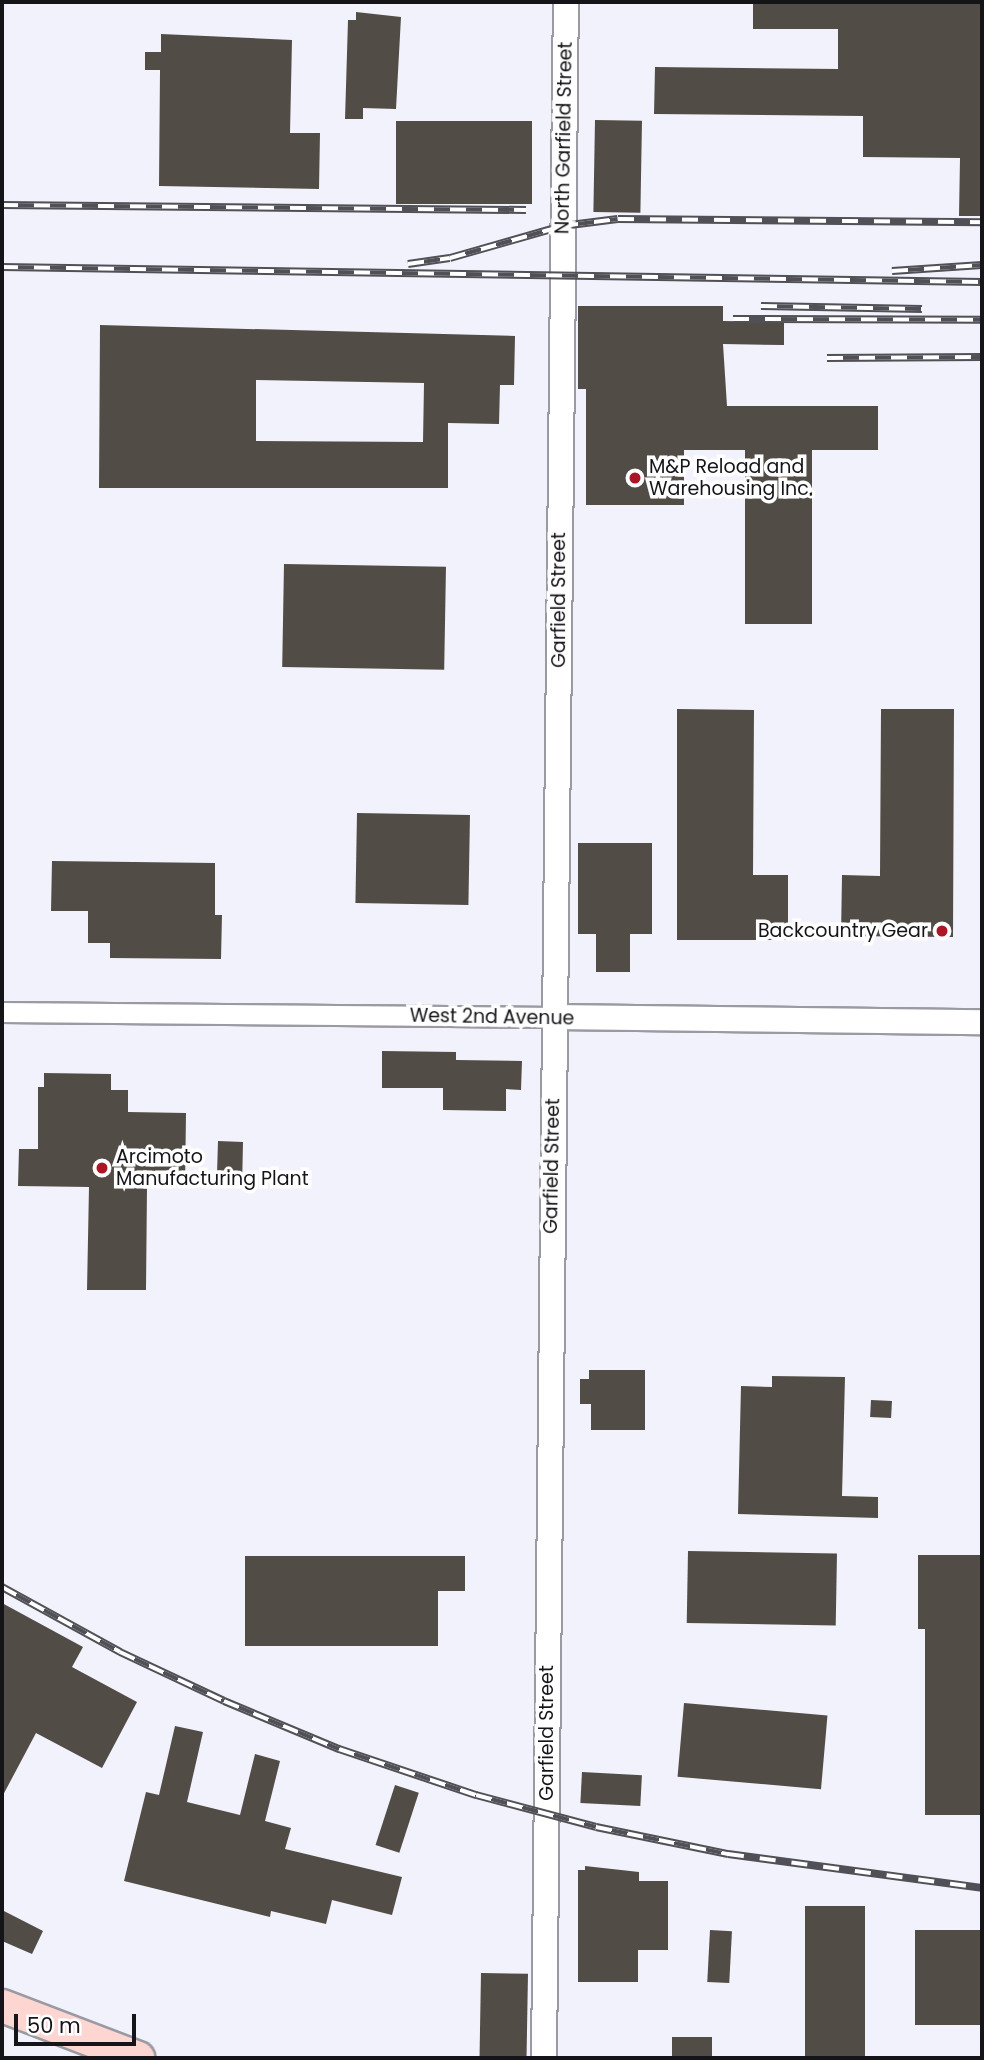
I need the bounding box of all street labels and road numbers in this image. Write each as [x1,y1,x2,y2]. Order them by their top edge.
street label: North Garfield Street [551,42,577,234]
street label: Garfield Street [548,532,570,668]
street label: West 2nd Avenue [410,1004,574,1030]
street label: Garfield Street [539,1098,565,1234]
street label: Garfield Street [536,1665,558,1801]

